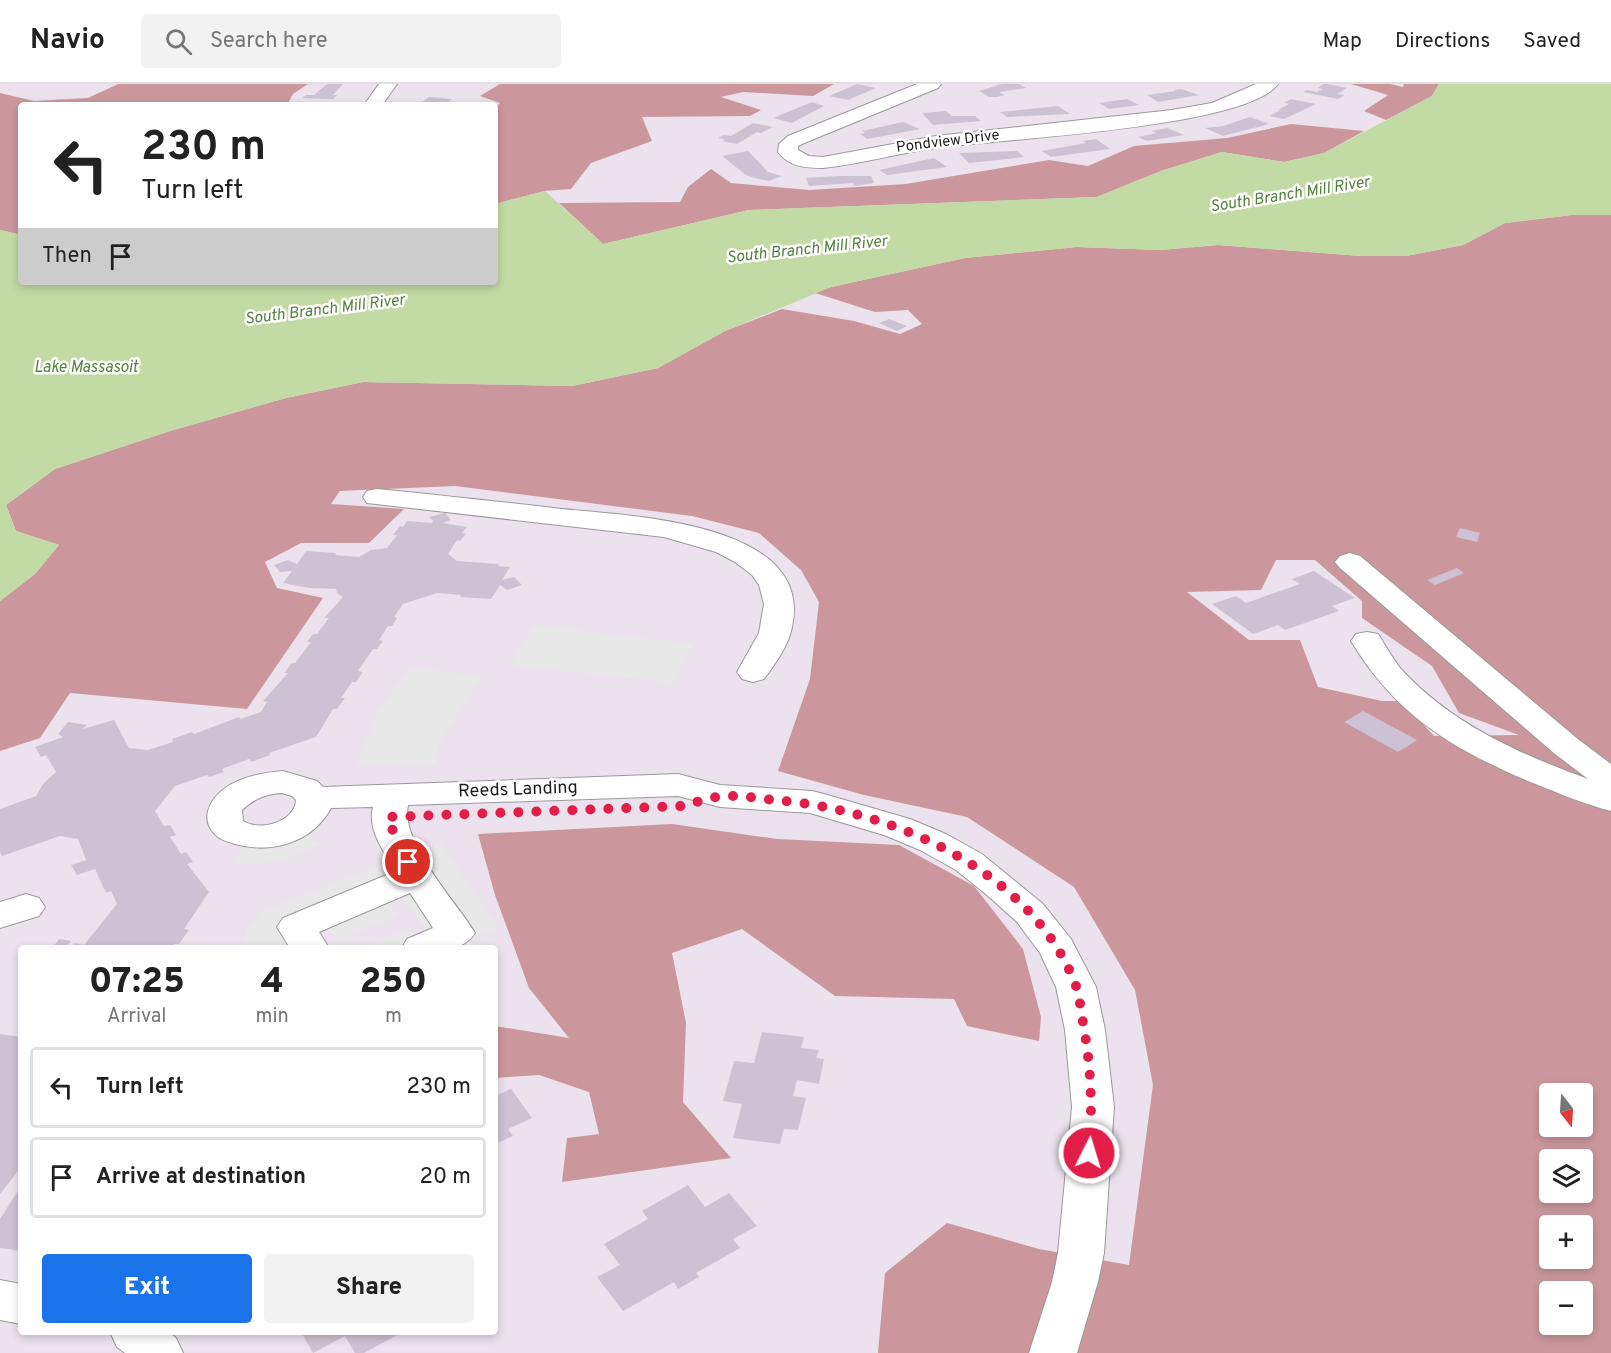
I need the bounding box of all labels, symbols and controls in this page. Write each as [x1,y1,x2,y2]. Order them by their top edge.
search box [141,14,561,68]
text: Navio [30,23,105,59]
icon: search [162,25,195,58]
text: Search here [210,28,327,55]
text: Map [1322,28,1362,55]
text: Directions [1395,28,1490,55]
text: Saved [1523,28,1581,55]
text: 230 m [141,122,266,175]
icon: left [42,126,120,204]
street label: Pondview Drive [895,126,1001,158]
water label: South Branch Mill River [1209,172,1373,217]
text: Turn left [141,174,243,208]
water label: South Branch Mill River [726,231,890,268]
icon: arrive [104,240,137,273]
text: Then [42,243,92,270]
water label: South Branch Mill River [244,290,408,330]
water label: Lake Massasoit [34,358,139,378]
street label: Reeds Landing [458,776,578,804]
pin [382,836,433,887]
icon: arrive [391,845,424,878]
text: 07:25 [89,960,185,1006]
text: 4 [261,960,284,1006]
text: 250 [360,960,427,1006]
text: Arrival [107,1004,167,1030]
text: min [256,1004,289,1030]
text: m [385,1004,402,1030]
icon: left [45,1071,78,1104]
text: Turn left [96,1074,184,1101]
text: 230 m [407,1074,471,1101]
north arrow [1539,1083,1593,1137]
map controls [1539,1083,1593,1335]
position arrow [1057,1121,1121,1185]
button: layers [1539,1149,1593,1203]
icon: arrive [45,1161,78,1194]
text: Arrive at destination [96,1164,306,1191]
text: 20 m [420,1164,471,1191]
button: + [1539,1215,1593,1269]
button: Exit [42,1254,252,1323]
button: Share [264,1254,474,1323]
button: − [1539,1281,1593,1335]

